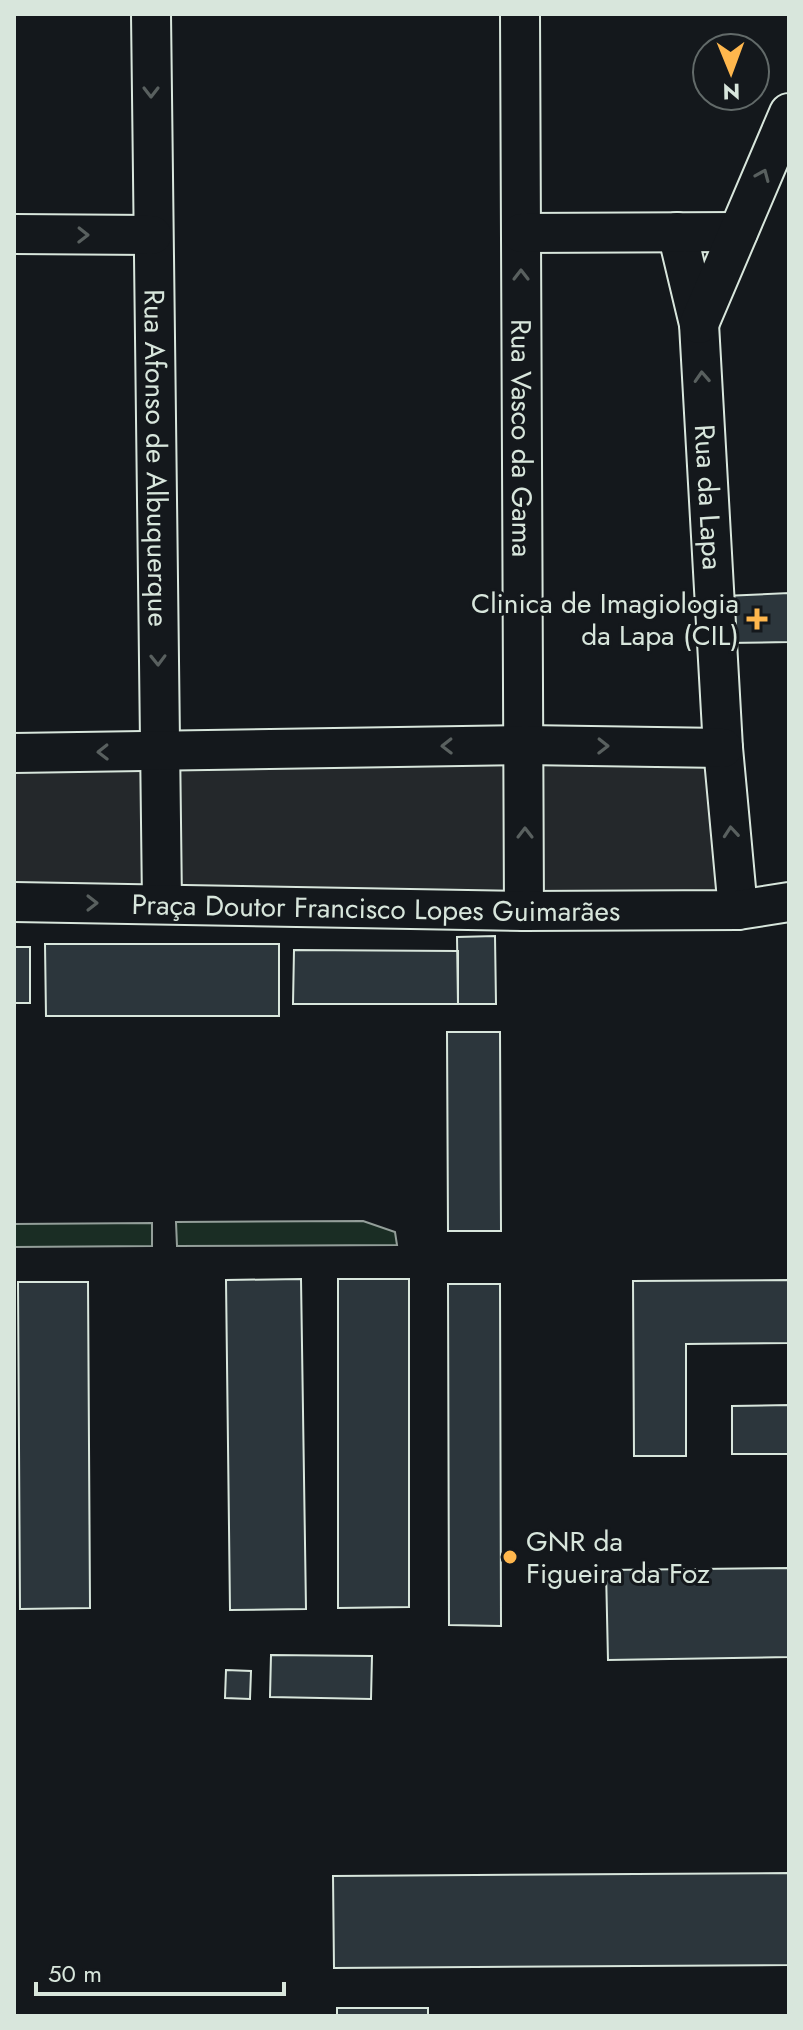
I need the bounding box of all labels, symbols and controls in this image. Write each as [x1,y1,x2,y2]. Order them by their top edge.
north arrow [691,32,771,112]
text: N [722,76,740,108]
one-way arrow [142,86,160,99]
one-way arrow [753,169,769,183]
one-way arrow [77,226,90,243]
one-way arrow [513,268,530,281]
street label: Rua Afonso de Albuquerque [133,289,179,627]
street label: Rua Vasco da Gama [500,319,542,557]
one-way arrow [694,370,711,383]
street label: Rua da Lapa [684,423,733,571]
place label: Clinica de Imagiologia da Lapa (CIL) [471,583,739,656]
marker: Clinica de Imagiologia da Lapa (CIL) [746,608,768,630]
one-way arrow [150,654,167,667]
one-way arrow [440,737,453,755]
one-way arrow [597,737,610,755]
one-way arrow [96,743,109,760]
one-way arrow [723,825,740,838]
one-way arrow [516,826,533,839]
street label: Praça Doutor Francisco Lopes Guimarães [131,884,620,932]
one-way arrow [86,894,99,912]
place label: GNR da Figueira da Foz [526,1521,710,1594]
marker: GNR da Figueira da Foz [501,1548,519,1566]
scale bar [36,1946,284,1996]
text: 50 m [48,1956,102,1991]

